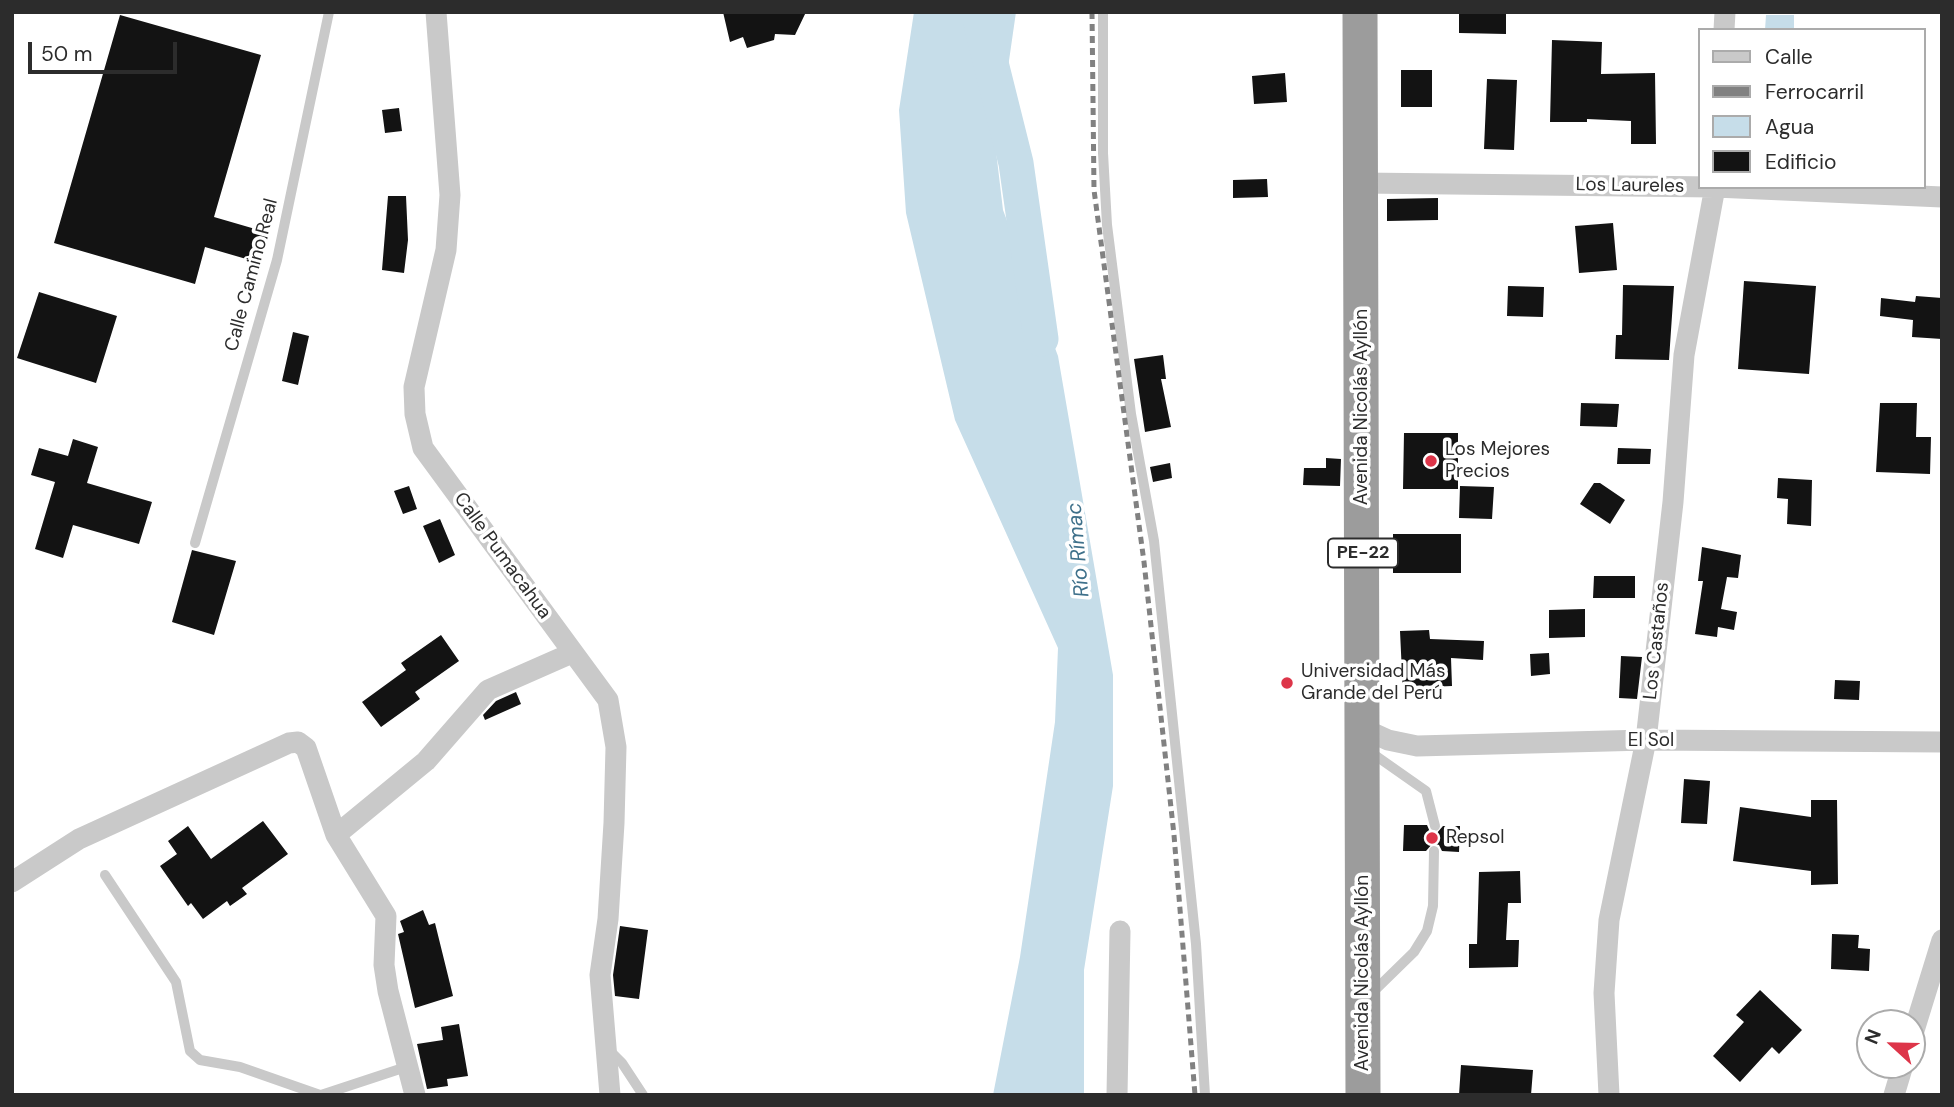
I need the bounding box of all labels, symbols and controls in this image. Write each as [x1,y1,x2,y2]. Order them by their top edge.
scale bar [32,28,180,72]
legend [1699,28,1926,189]
text: 50 m [41,40,92,68]
text: Calle [1765,43,1813,71]
text: Ferrocarril [1765,78,1864,106]
text: Agua [1765,113,1814,141]
text: Edificio [1765,148,1836,176]
street label: Los Laureles [1575,174,1685,198]
street label: Calle Camino Real [221,196,283,354]
street label: Avenida Nicolás Ayllón [1351,309,1373,505]
place label: Los Mejores Precios [1445,439,1550,483]
marker: Los Mejores Precios [1423,453,1439,469]
street label: Calle Pumacahua [448,488,556,624]
water label: Río Rímac [1062,502,1096,598]
road number: PE-22 [1328,538,1398,568]
street label: Los Castaños [1639,581,1675,701]
place label: Universidad Más Grande del Perú [1301,661,1445,705]
marker: Universidad Más Grande del Perú [1279,675,1295,691]
street label: El Sol [1628,730,1674,752]
place label: Repsol [1446,827,1504,849]
marker: Repsol [1424,830,1440,846]
street label: Avenida Nicolás Ayllón [1352,875,1374,1071]
north arrow [1856,1009,1926,1079]
text: N [1859,1026,1887,1048]

